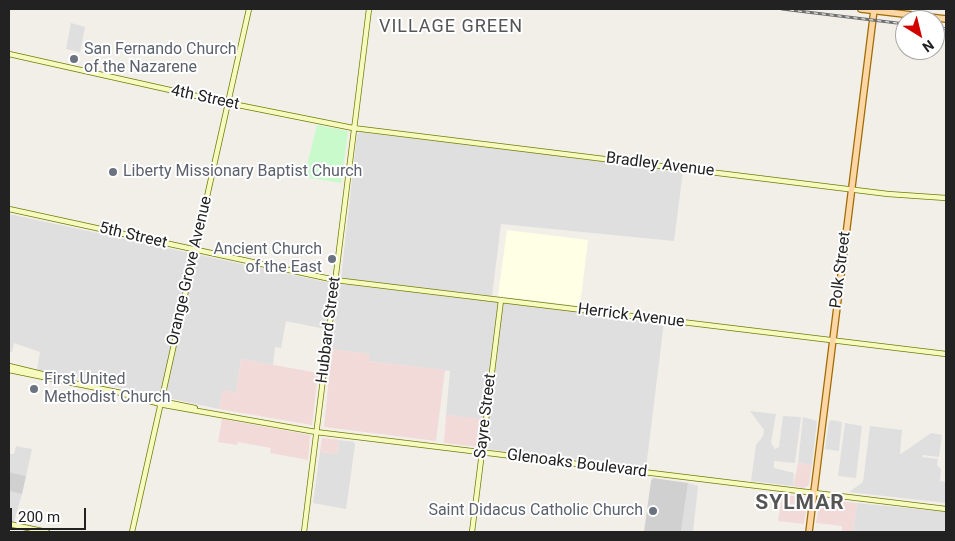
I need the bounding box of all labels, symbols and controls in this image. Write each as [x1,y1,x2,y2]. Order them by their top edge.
north arrow [895,10,945,60]
district label: VILLAGE GREEN [377,16,525,38]
text: N [920,37,937,56]
place label: San Fernando Church of the Nazarene [84,40,237,78]
marker: San Fernando Church of the Nazarene [68,53,80,65]
street label: 4th Street [169,81,241,115]
street label: Bradley Avenue [605,149,715,181]
place label: Liberty Missionary Baptist Church [123,162,362,182]
marker: Liberty Missionary Baptist Church [107,166,119,178]
street label: Orange Grove Avenue [163,194,217,348]
street label: 5th Street [97,219,169,253]
street label: Polk Street [827,230,855,310]
place label: Ancient Church of the East [213,240,322,278]
marker: Ancient Church of the East [326,253,338,265]
street label: Hubbard Street [313,276,345,384]
street label: Herrick Avenue [577,300,685,332]
place label: First United Methodist Church [44,370,171,408]
street label: Sayre Street [471,372,501,460]
marker: First United Methodist Church [28,383,40,395]
street label: Glenoaks Boulevard [506,446,648,482]
district label: SYLMAR [755,491,845,517]
scale bar [12,498,89,530]
place label: Saint Didacus Catholic Church [428,501,643,521]
marker: Saint Didacus Catholic Church [647,505,659,517]
text: 200 m [18,508,60,526]

